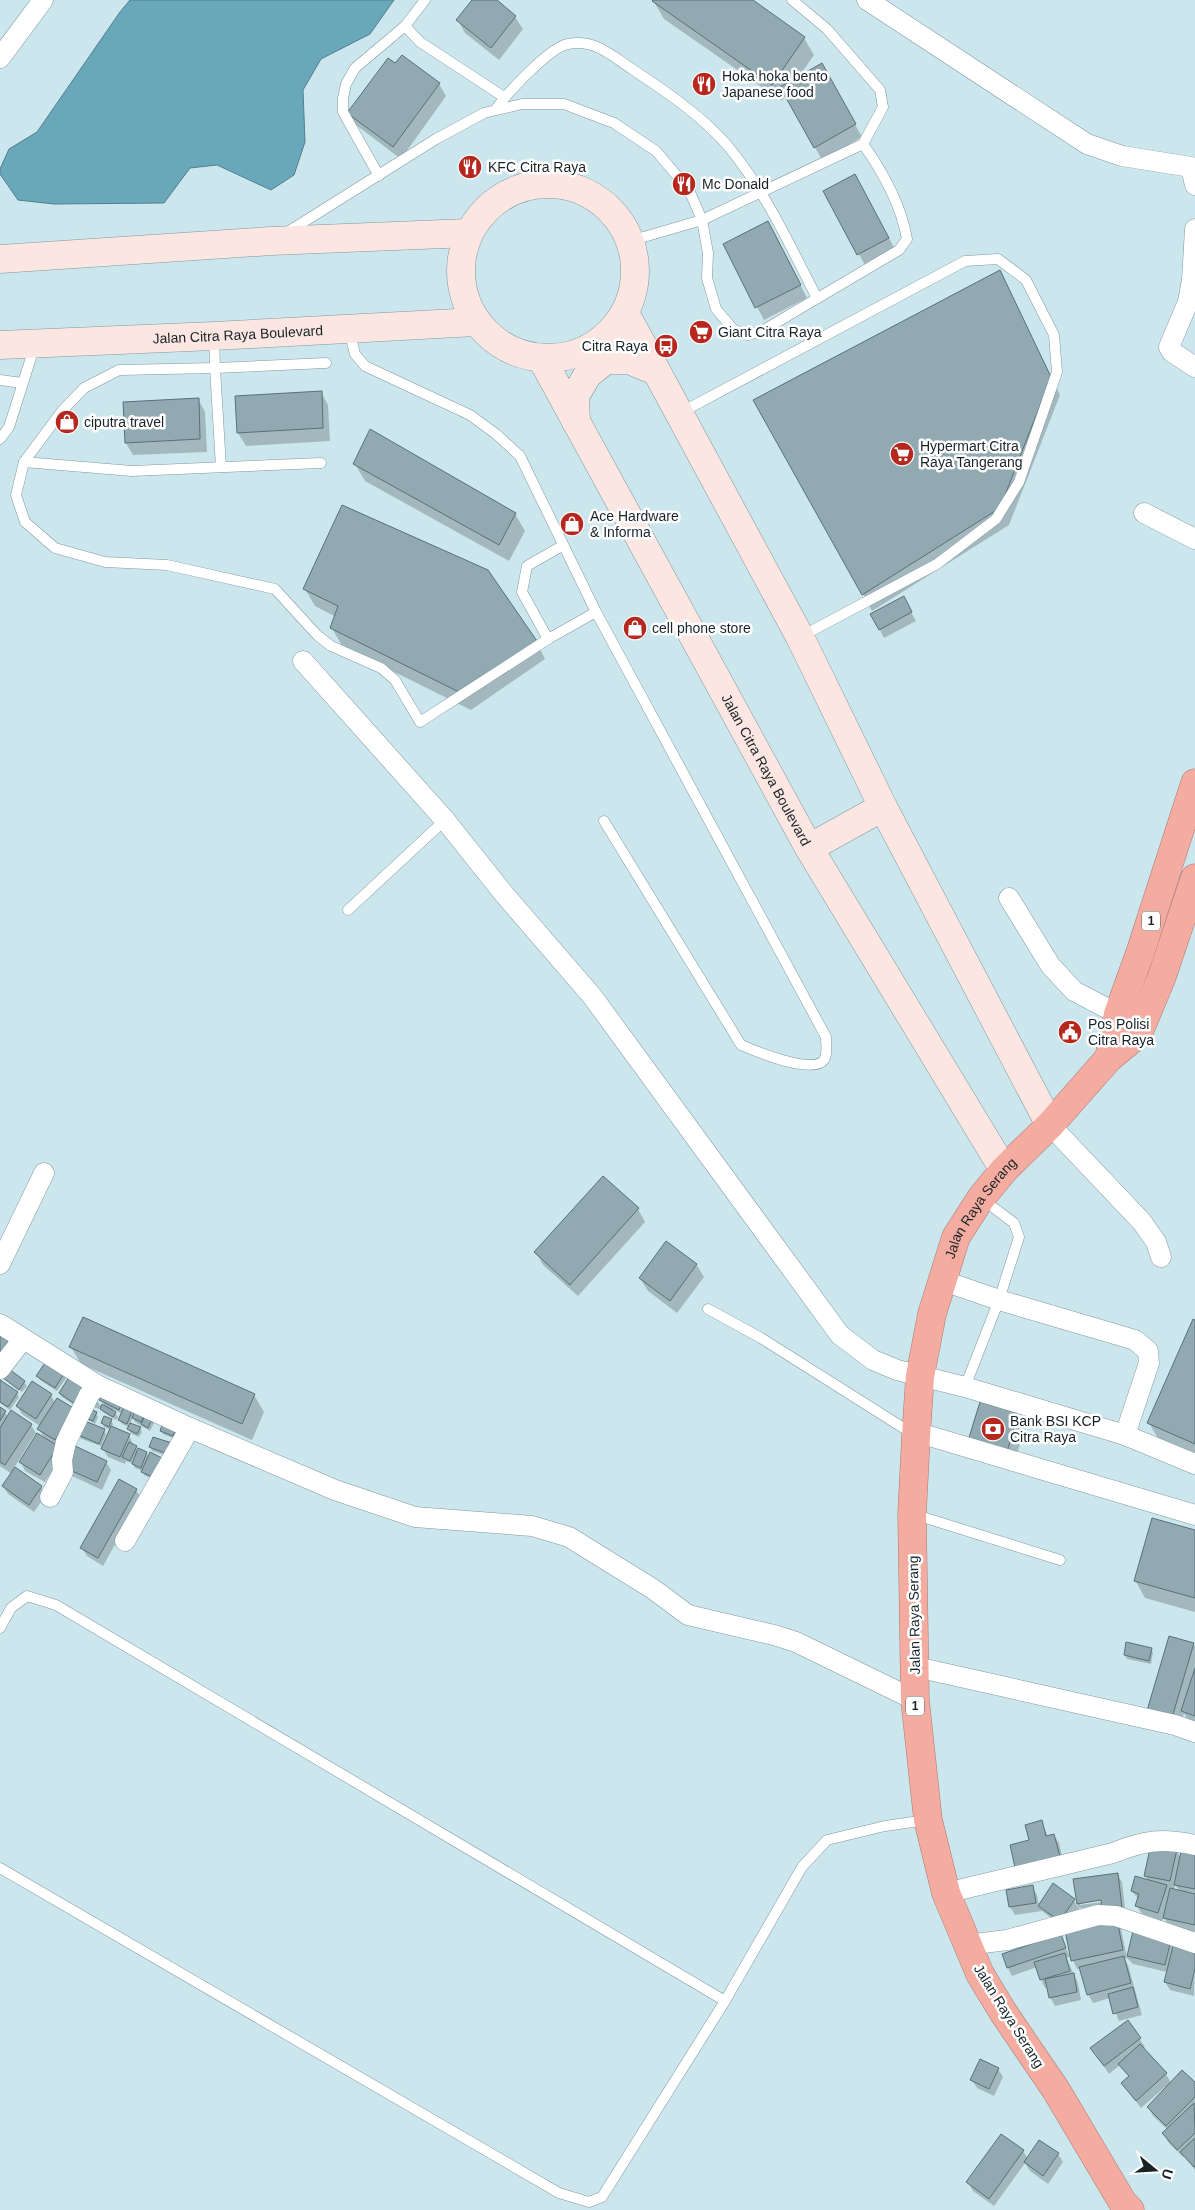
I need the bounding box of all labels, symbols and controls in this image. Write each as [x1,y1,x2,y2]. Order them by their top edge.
place label: Hoka hoka bento Japanese food [722,68,828,100]
restaurant icon: Hoka hoka bento Japanese food [691,71,717,97]
restaurant icon: KFC Citra Raya [457,154,483,180]
place label: KFC Citra Raya [488,159,586,175]
restaurant icon: Mc Donald [671,171,697,197]
place label: Mc Donald [702,176,769,192]
supermarket icon: Giant Citra Raya [688,319,714,345]
street label: Jalan Citra Raya Boulevard [152,322,323,347]
place label: Giant Citra Raya [718,324,822,340]
bus stop icon: Citra Raya [653,333,679,359]
place label: Citra Raya [582,338,648,354]
shop icon: ciputra travel [54,409,80,435]
place label: ciputra travel [84,414,164,430]
place label: Hypermart Citra Raya Tangerang [920,438,1022,470]
supermarket icon: Hypermart Citra Raya Tangerang [889,441,915,467]
place label: Ace Hardware & Informa [590,508,679,540]
shop icon: Ace Hardware & Informa [559,511,585,537]
shop icon: cell phone store [622,615,648,641]
place label: cell phone store [652,620,751,636]
street label: Jalan Citra Raya Boulevard [718,691,814,848]
road number: 1 [1142,911,1160,930]
place label: Pos Polisi Citra Raya [1088,1016,1154,1048]
public building icon: Pos Polisi Citra Raya [1057,1019,1083,1045]
street label: Jalan Raya Serang [942,1154,1020,1261]
place label: Bank BSI KCP Citra Raya [1010,1413,1101,1445]
bank icon: Bank BSI KCP Citra Raya [980,1416,1006,1442]
street label: Jalan Raya Serang [905,1555,923,1675]
road number: 1 [906,1696,924,1715]
street label: Jalan Raya Serang [971,1961,1047,2071]
north arrow [1130,2145,1180,2195]
text: U [1158,2167,1177,2181]

